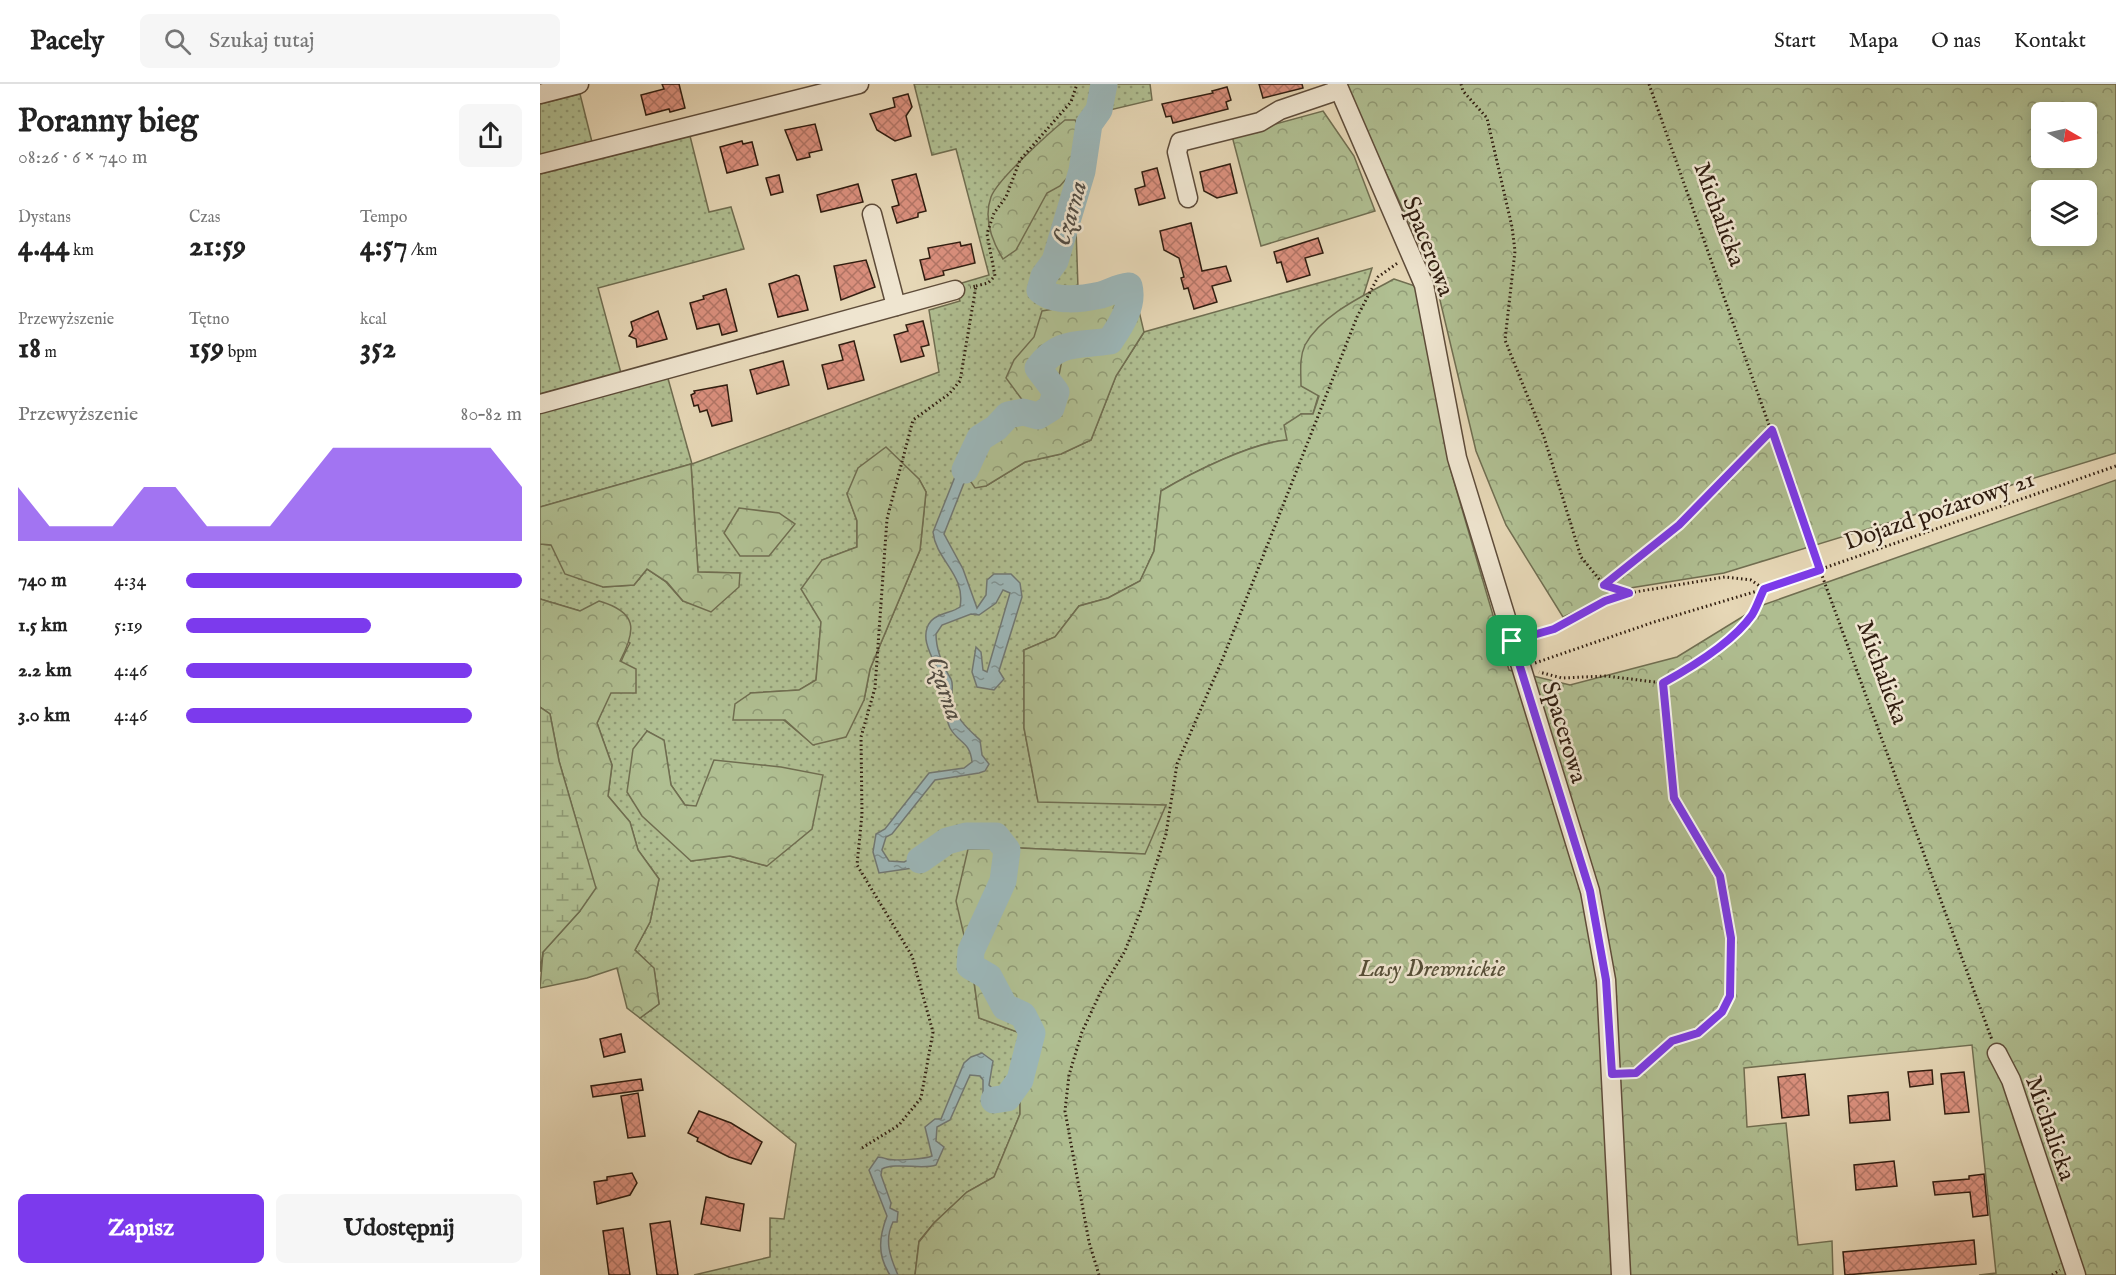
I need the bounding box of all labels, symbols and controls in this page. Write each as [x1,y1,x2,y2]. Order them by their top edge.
search box [140,14,560,68]
text: Pacely [30,24,104,59]
icon: search [161,25,194,58]
text: Szukaj tutaj [209,27,315,55]
text: Start [1774,28,1816,55]
text: Mapa [1849,28,1898,55]
text: O nas [1931,28,1981,55]
text: Kontakt [2014,28,2086,55]
text: Poranny bieg [18,101,198,143]
north arrow [2031,102,2097,168]
map controls [2031,102,2097,246]
button: share [459,104,522,167]
text: 08:26 · 6 × 740 m [18,145,147,170]
street label: Michalicka [1685,158,1752,272]
water label: Czarna [1045,177,1095,250]
button: layers [2031,180,2097,246]
street label: Spacerowa [1394,192,1461,302]
text: Dystans [18,208,71,228]
text: Czas [189,208,220,228]
text: Tempo [360,208,407,228]
text: 4.44 [18,228,69,266]
text: 21:59 [189,228,246,266]
text: 4:57 [360,228,408,266]
text: km [69,241,94,261]
text: /km [408,241,437,261]
text: Przewyższenie [18,310,114,330]
text: Tętno [189,310,229,330]
text: kcal [360,310,387,330]
text: 18 [18,330,41,368]
text: 159 [189,330,224,368]
text: 352 [360,330,396,368]
text: m [41,343,57,363]
text: bpm [224,343,257,363]
text: Przewyższenie [18,402,138,427]
text: 80–82 m [461,402,522,427]
street label: Dojazd pożarowy 21 [1840,464,2039,559]
text: 740 m [18,568,67,593]
text: 4:34 [114,568,146,593]
text: 1.5 km [18,613,68,638]
text: 5:19 [114,613,143,638]
pin [1486,615,1537,666]
street label: Michalicka [1848,616,1915,730]
icon: arrive [1495,624,1528,657]
water label: Czarna [918,652,971,725]
text: 2.2 km [18,658,72,683]
text: 4:46 [114,658,147,683]
street label: Spacerowa [1533,678,1594,788]
text: 3.0 km [18,703,70,728]
text: 4:46 [114,703,147,728]
park label: Lasy Drewnickie [1358,954,1505,985]
street label: Michalicka [2017,1072,2082,1186]
button: Zapisz [18,1194,264,1263]
button: Udostępnij [276,1194,522,1263]

